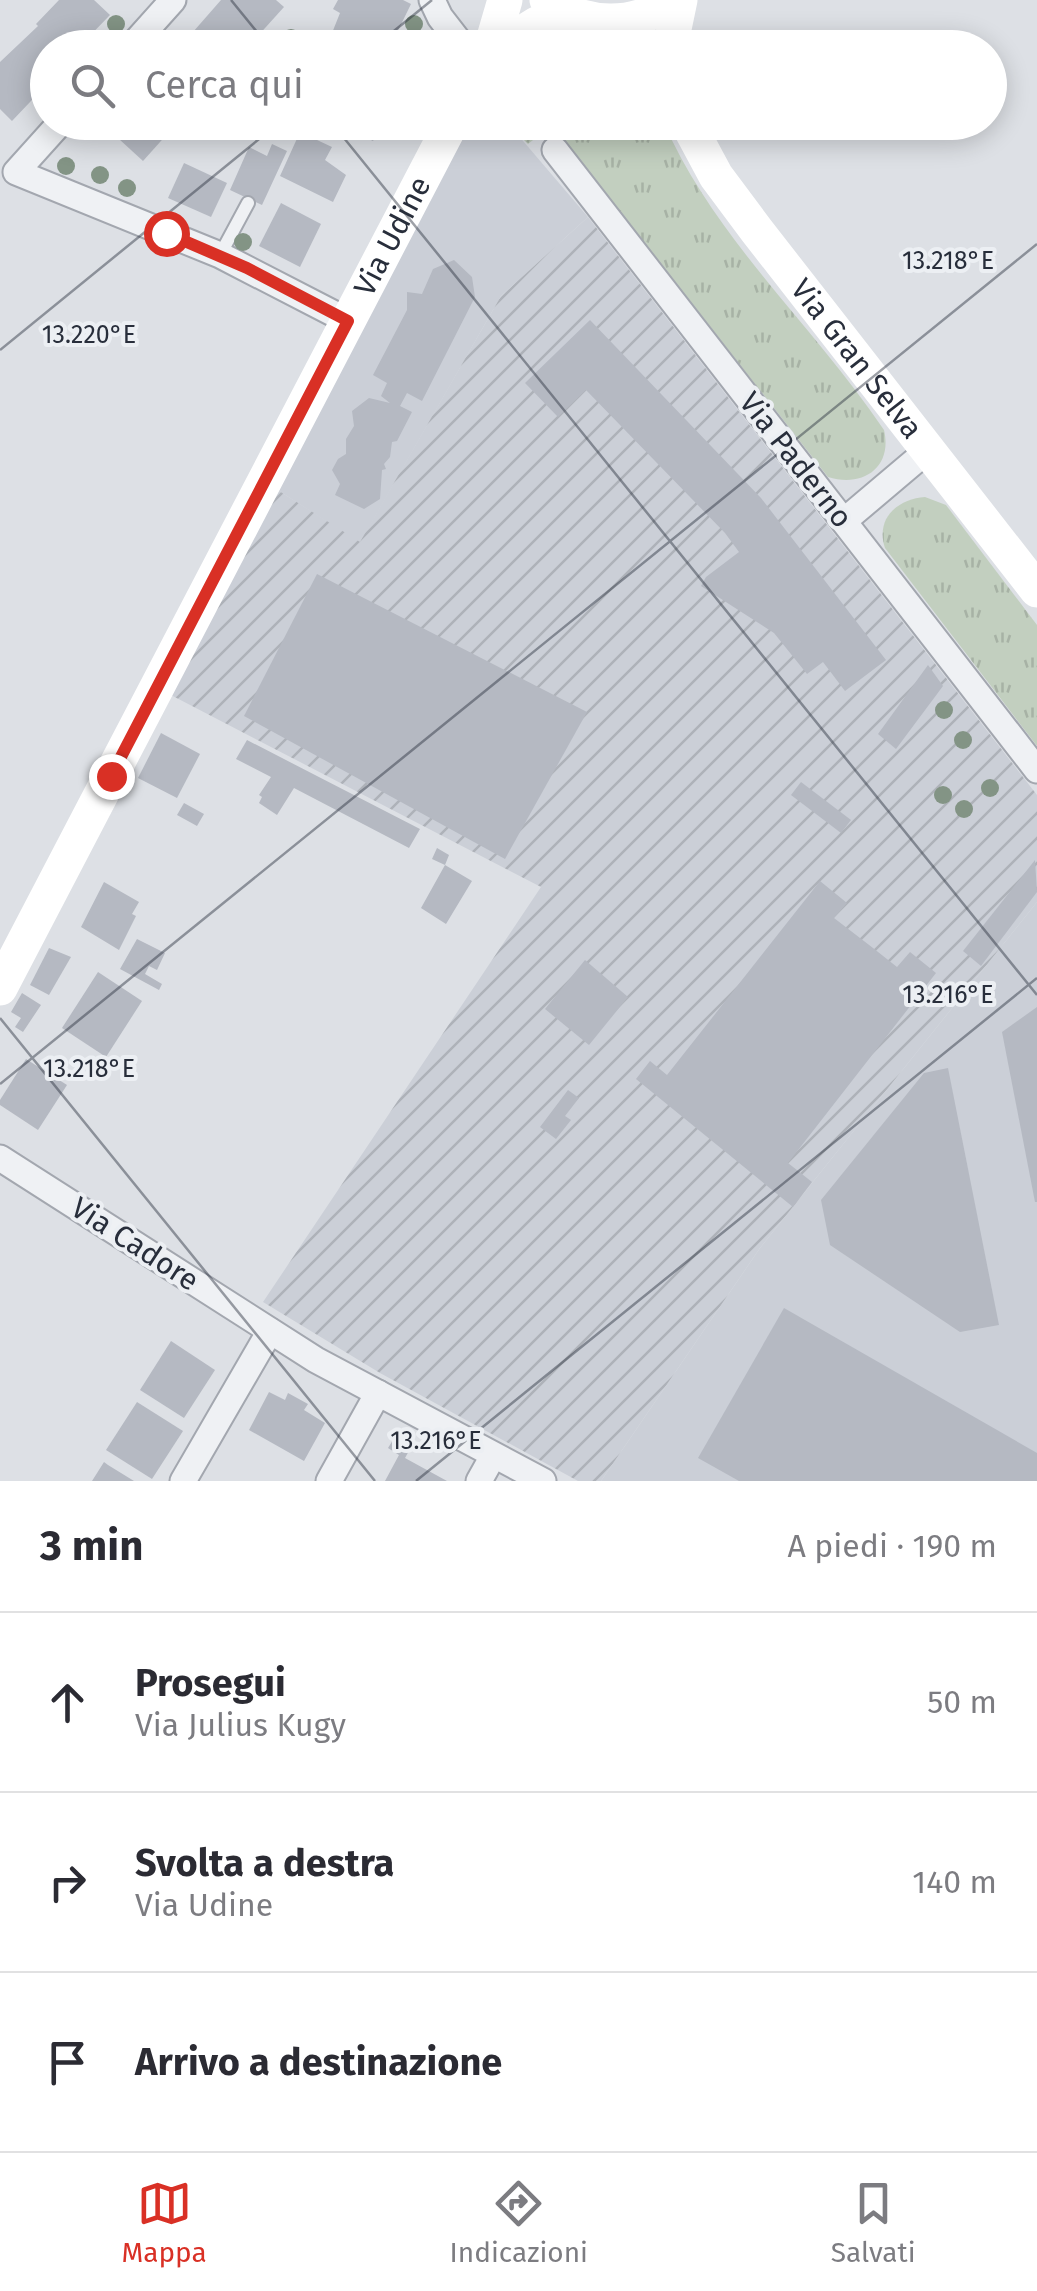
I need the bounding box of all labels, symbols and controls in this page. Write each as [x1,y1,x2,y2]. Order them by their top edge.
search box [30,30,1007,140]
icon: search [65,58,120,113]
text: Cerca qui [145,62,304,108]
street label: Via Udine [346,170,438,302]
route start [144,211,190,257]
text: 13.218°E [902,246,994,276]
street label: Via Gran Selva [783,272,930,446]
text: 13.220°E [42,320,136,350]
street label: Via Paderno [732,385,860,535]
route end [89,754,135,800]
text: 13.216°E [902,980,994,1010]
text: 13.218°E [43,1054,135,1084]
street label: Via Cadore [65,1189,205,1299]
text: 13.216°E [390,1426,482,1456]
text: 3 min [40,1521,143,1571]
text: A piedi · 190 m [787,1527,997,1565]
text: Prosegui [135,1660,286,1706]
icon: ahead [40,1675,95,1730]
text: 50 m [927,1683,997,1721]
text: Via Julius Kugy [135,1706,346,1744]
text: Svolta a destra [135,1840,394,1886]
icon: right [40,1855,95,1910]
text: 140 m [912,1863,997,1901]
text: Via Udine [135,1886,273,1924]
icon: arrive [40,2035,95,2090]
text: Arrivo a destinazione [135,2039,502,2085]
tab: Mappa [121,2176,207,2269]
tab: Indicazioni [450,2176,588,2269]
tab: Salvati [831,2176,916,2269]

